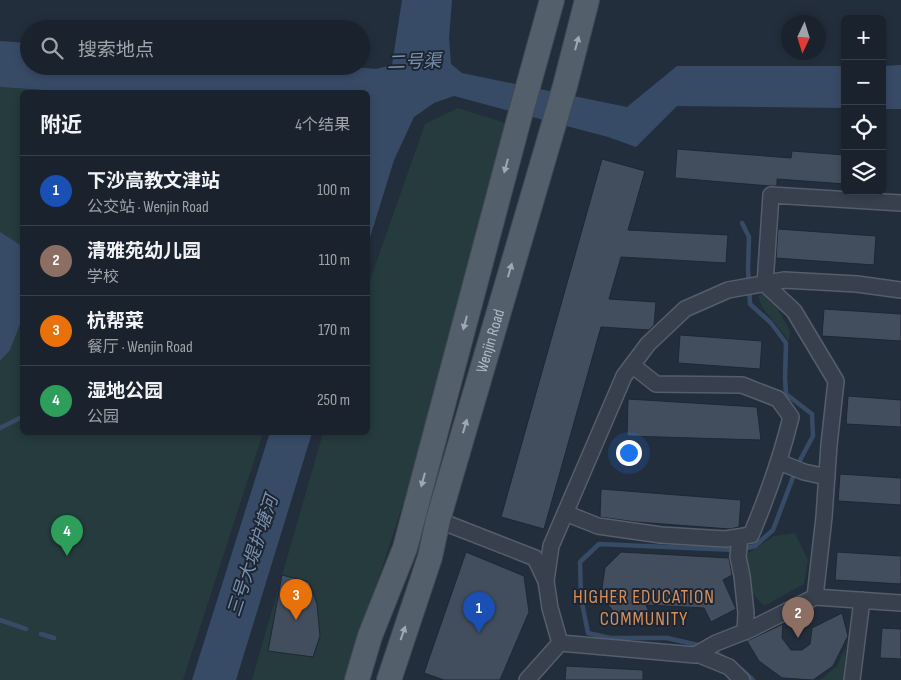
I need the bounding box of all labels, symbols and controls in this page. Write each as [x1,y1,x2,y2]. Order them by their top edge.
north arrow [781,15,826,60]
map controls [841,15,886,195]
button: + [841,15,886,60]
search box [20,20,370,75]
icon: search [38,34,66,62]
one-way arrow [573,35,581,50]
text: 搜索地点 [78,39,154,62]
water label: 二号渠 [387,50,444,73]
button: − [841,60,886,105]
button: locate [841,105,886,150]
text: 附近 [40,113,82,138]
text: 4个结果 [295,116,350,135]
button: layers [841,150,886,195]
one-way arrow [502,158,510,173]
text: 下沙高教文津站 [87,170,220,193]
text: 1 [53,181,59,200]
text: 100 m [317,181,350,200]
text: 公交站 · Wenjin Road [87,198,209,217]
text: 清雅苑幼儿园 [87,240,201,263]
text: 2 [52,251,60,270]
text: 110 m [319,251,350,270]
one-way arrow [507,262,515,277]
text: 学校 [87,268,119,287]
street label: Wenjin Road [472,307,509,375]
text: 杭帮菜 [87,310,144,333]
one-way arrow [460,315,468,330]
text: 3 [52,321,60,340]
text: 170 m [318,321,350,340]
text: 餐厅 · Wenjin Road [87,338,193,357]
text: 湿地公园 [87,380,163,403]
text: 4 [52,391,60,410]
text: 250 m [317,391,350,410]
text: 公园 [87,408,119,427]
one-way arrow [461,418,469,434]
your location [616,440,642,466]
one-way arrow [419,472,427,487]
water label: 三号大堤护塘河 [224,490,283,619]
pin: 4 [51,515,83,556]
pin: 3 [280,579,312,620]
district label: HIGHER EDUCATION COMMUNITY [573,586,715,631]
pin: 1 [463,592,495,633]
pin: 2 [782,597,814,638]
one-way arrow [400,626,408,641]

